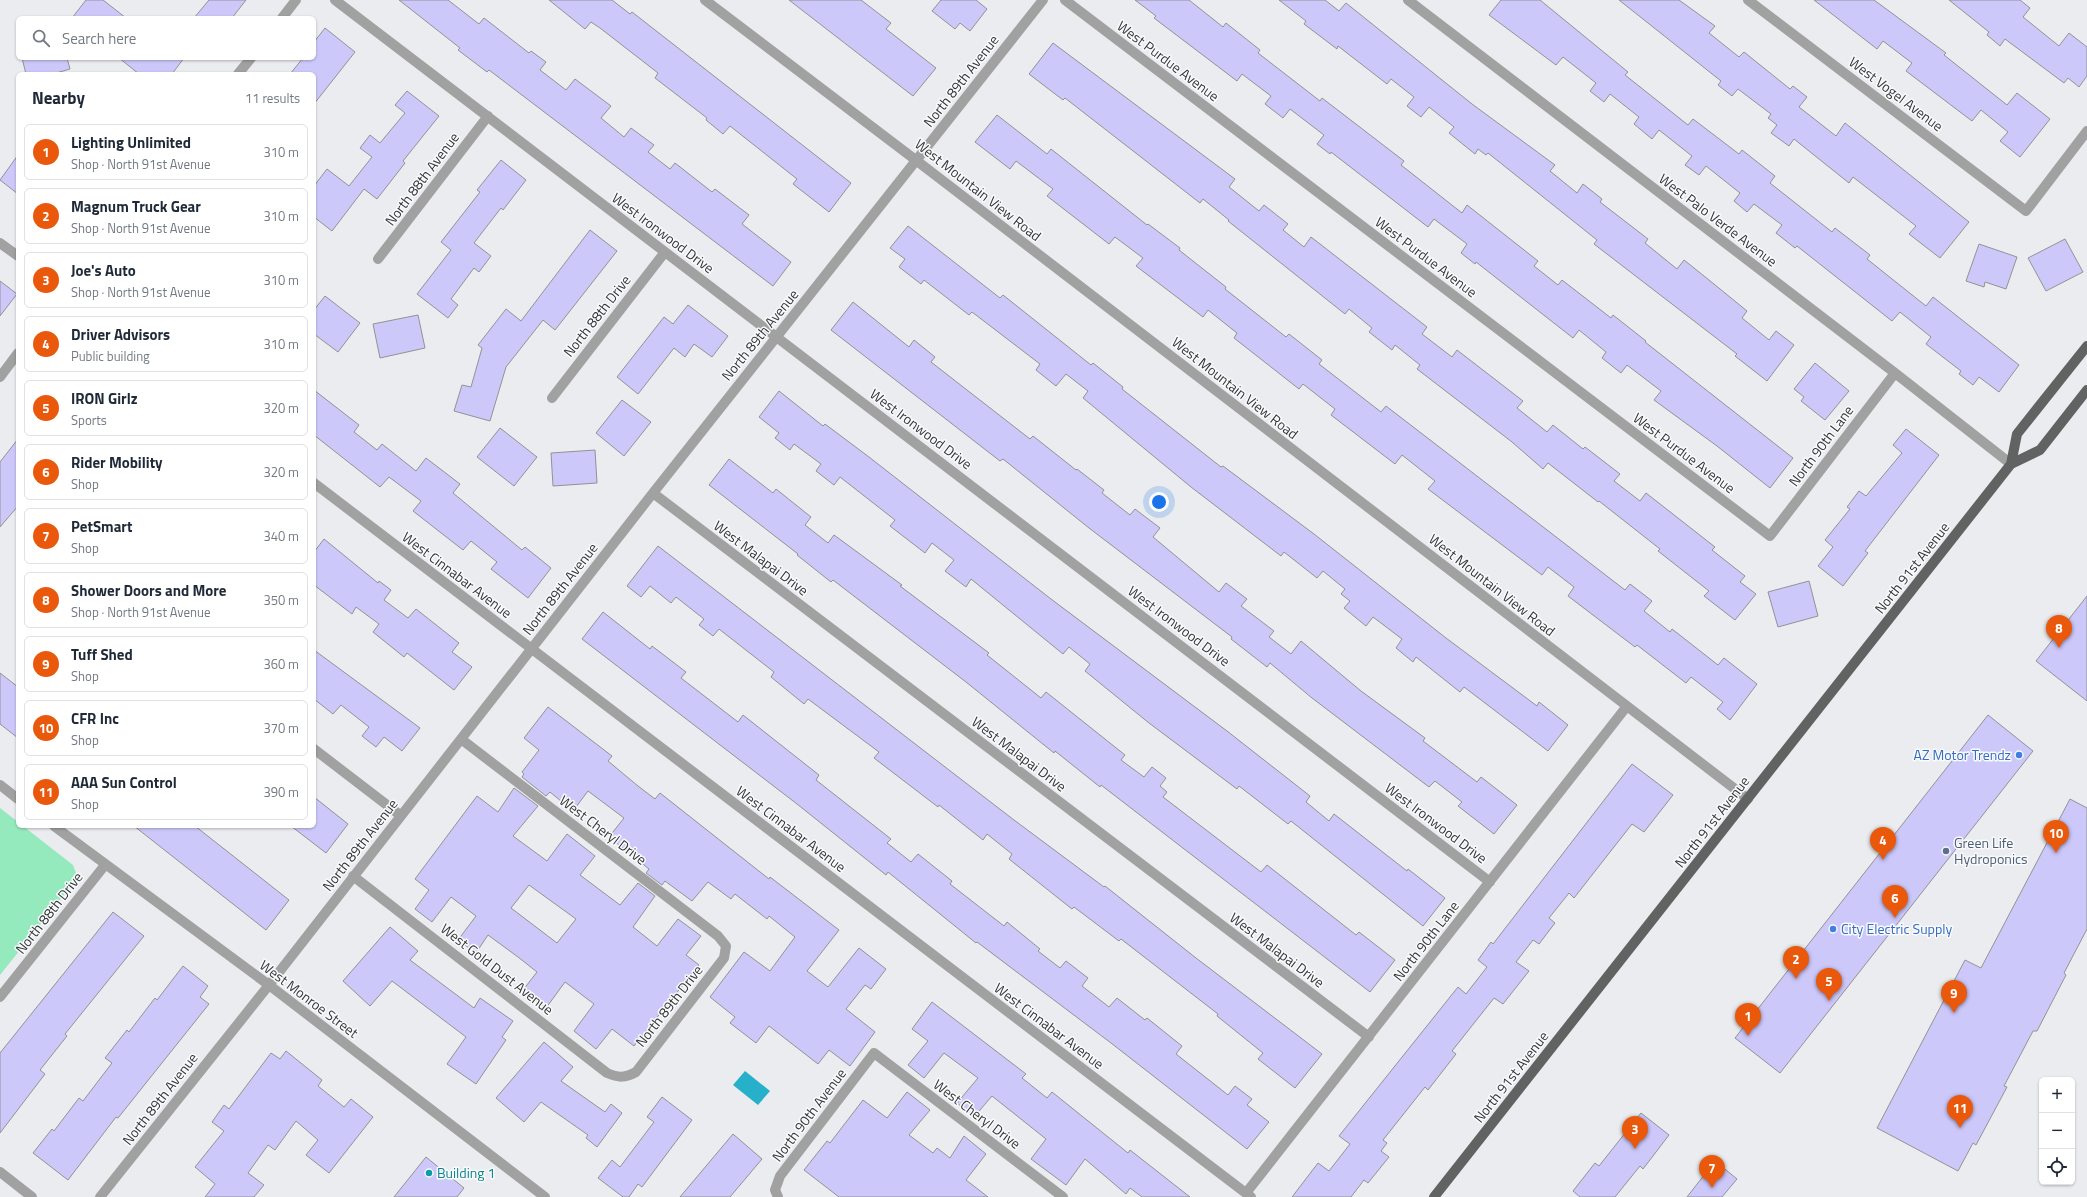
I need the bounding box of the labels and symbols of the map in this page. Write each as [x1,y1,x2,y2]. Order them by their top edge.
street label: West Purdue Avenue [1113,15,1224,106]
street label: North 89th Avenue [918,30,1003,131]
street label: West Vogel Avenue [1845,51,1948,136]
street label: North 88th Avenue [379,128,464,230]
street label: West Mountain View Road [911,133,1046,246]
street label: West Palo Verde Avenue [1655,168,1782,271]
street label: West Ironwood Drive [608,187,719,278]
street label: West Purdue Avenue [1371,211,1482,302]
street label: North 88th Drive [558,270,635,361]
street label: North 89th Avenue [716,285,803,385]
street label: West Mountain View Road [1168,331,1303,444]
street label: West Ironwood Drive [866,383,977,474]
street label: North 90th Lane [1783,401,1858,491]
street label: West Purdue Avenue [1629,407,1740,498]
your location [1149,492,1169,512]
street label: West Malapai Drive [710,515,813,600]
street label: North 91st Avenue [1869,517,1954,618]
street label: West Cinnabar Avenue [398,526,517,623]
street label: West Mountain View Road [1425,528,1560,641]
street label: North 89th Avenue [517,538,602,639]
street label: West Ironwood Drive [1124,580,1235,671]
pin: 8 [2046,615,2072,648]
street label: West Malapai Drive [968,711,1071,796]
place label: AZ Motor Trendz [1914,744,2011,765]
marker: AZ Motor Trendz [2014,750,2024,760]
street label: North 91st Avenue [1669,771,1754,872]
street label: West Ironwood Drive [1381,777,1492,868]
street label: West Cinnabar Avenue [732,780,851,877]
street label: West Cheryl Drive [555,790,651,869]
street label: North 89th Avenue [317,794,402,895]
pin: 10 [2043,820,2069,853]
pin: 4 [1870,827,1896,860]
place label: Green Life Hydroponics [1954,832,2028,869]
marker: Green Life Hydroponics [1941,846,1951,856]
street label: North 88th Drive [10,867,87,958]
pin: 6 [1882,885,1908,918]
street label: North 90th Lane [1388,896,1464,985]
street label: West Malapai Drive [1226,907,1329,992]
street label: West Gold Dust Avenue [436,918,558,1019]
place label: City Electric Supply [1841,918,1953,939]
marker: City Electric Supply [1828,924,1838,934]
pin: 2 [1783,946,1809,979]
street label: West Monroe Street [256,955,363,1043]
street label: North 89th Drive [630,960,707,1051]
pin: 5 [1816,968,1842,1001]
street label: West Cinnabar Avenue [990,977,1109,1074]
pin: 9 [1941,980,1967,1013]
pin: 1 [1735,1003,1761,1036]
street label: North 91st Avenue [1468,1026,1553,1127]
street label: North 89th Avenue [117,1048,202,1149]
street label: North 90th Avenue [766,1064,851,1166]
street label: West Cheryl Drive [929,1074,1025,1153]
pin: 11 [1947,1095,1973,1128]
pin: 3 [1622,1116,1648,1149]
pin: 7 [1699,1155,1725,1188]
place label: Building 1 [437,1162,495,1183]
marker: Building 1 [424,1168,434,1178]

